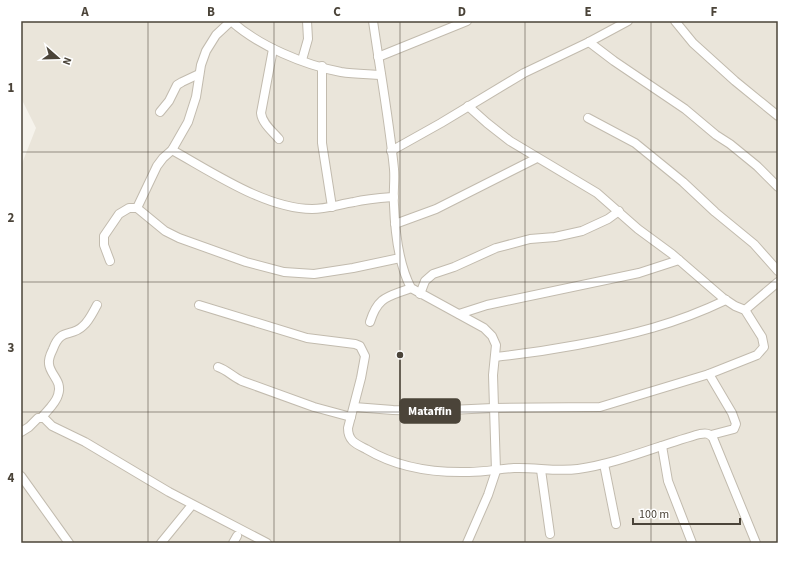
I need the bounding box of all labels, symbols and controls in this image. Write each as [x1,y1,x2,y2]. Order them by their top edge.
text: A [80,3,89,21]
text: B [207,3,215,21]
text: C [333,3,341,21]
text: D [458,3,466,21]
text: E [584,3,592,21]
text: F [711,3,718,21]
north arrow [38,38,78,78]
text: N [59,55,75,67]
text: 1 [8,79,15,97]
text: 2 [8,209,15,227]
text: 3 [8,339,15,357]
callout: Mataffin [400,399,460,423]
text: Mataffin [408,403,452,420]
text: 4 [8,469,15,487]
scale bar [633,500,740,526]
text: 100 m [639,506,669,523]

